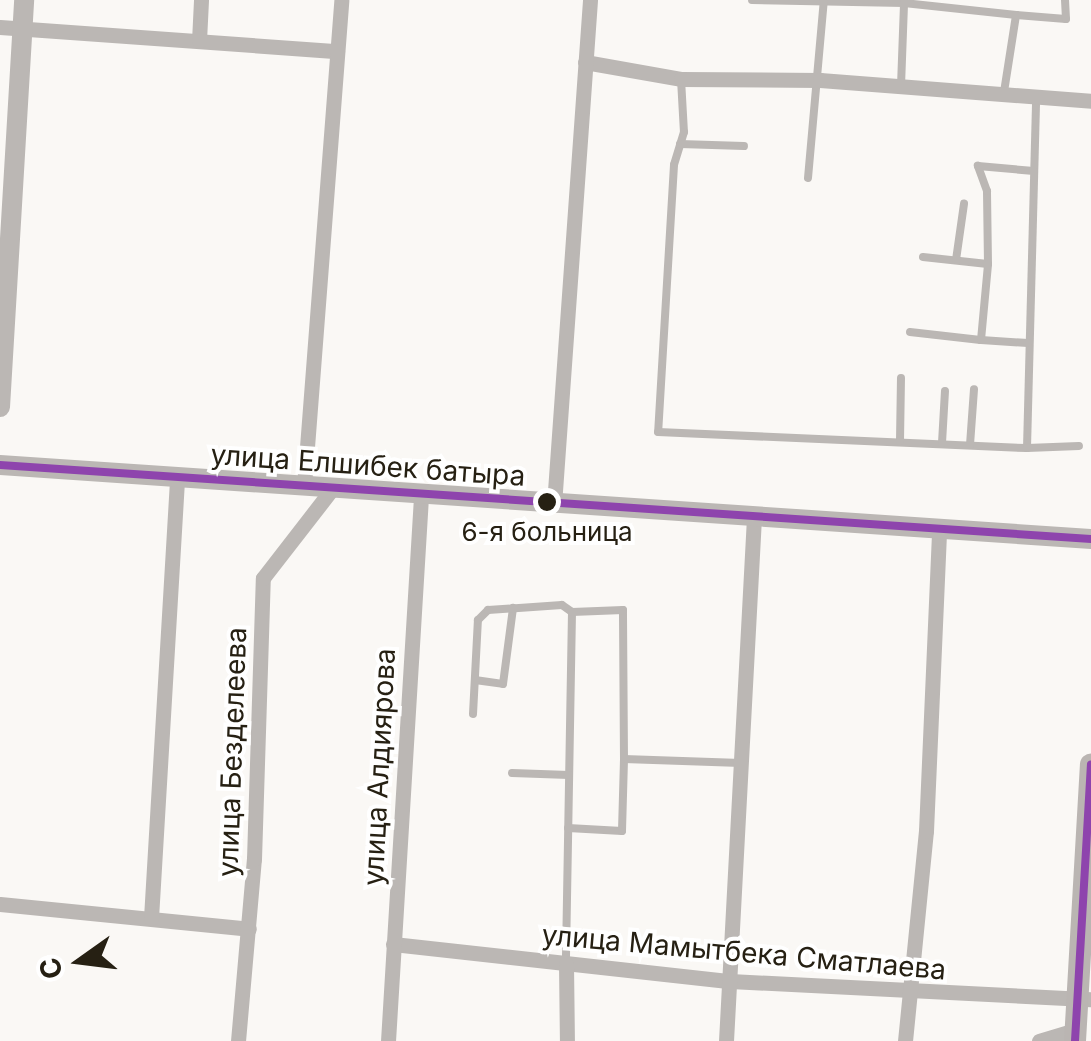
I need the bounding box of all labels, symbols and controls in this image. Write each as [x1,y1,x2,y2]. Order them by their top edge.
street label: улица Елшибек батыра [209,437,527,493]
marker: 6-я больница [537,492,557,512]
place label: 6-я больница [461,516,633,548]
street label: улица Безделеева [211,627,253,877]
street label: улица Алдиярова [356,647,402,887]
north arrow [30,911,130,1011]
street label: улица Мамытбека Сматлаева [540,918,948,986]
text: С [32,954,70,982]

